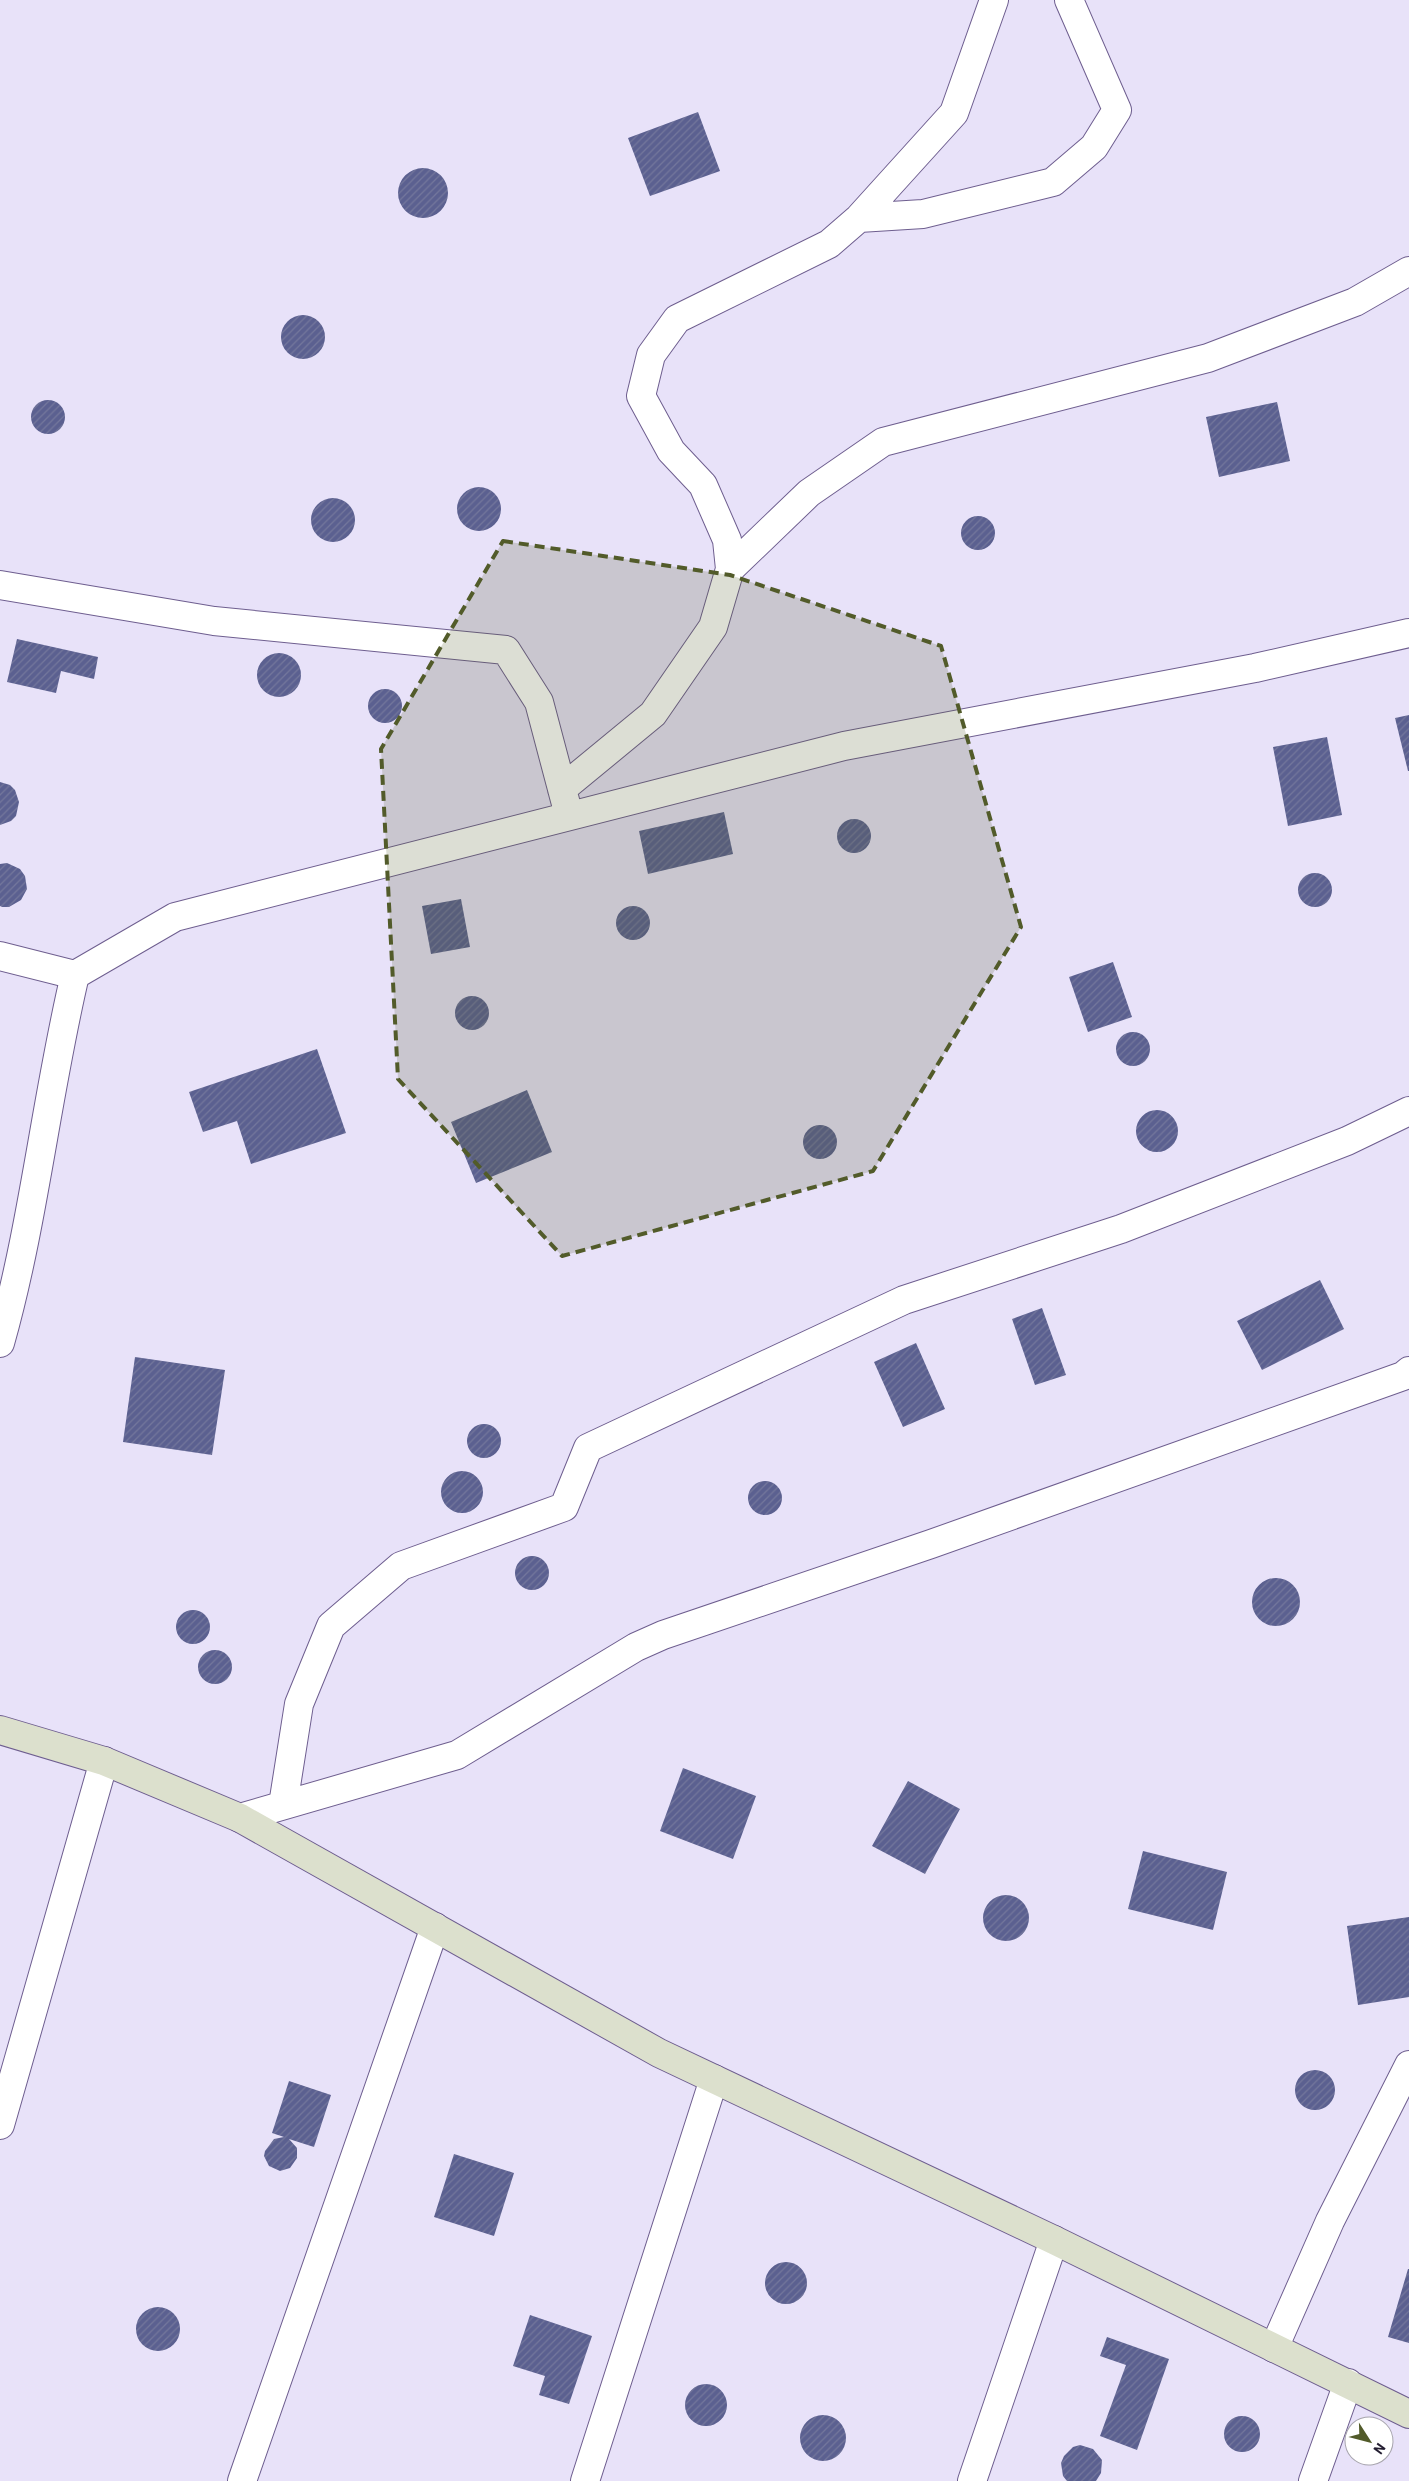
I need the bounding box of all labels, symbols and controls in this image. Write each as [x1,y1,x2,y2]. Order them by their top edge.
north arrow [1344,2416,1394,2466]
text: N [1370,2440,1390,2458]

